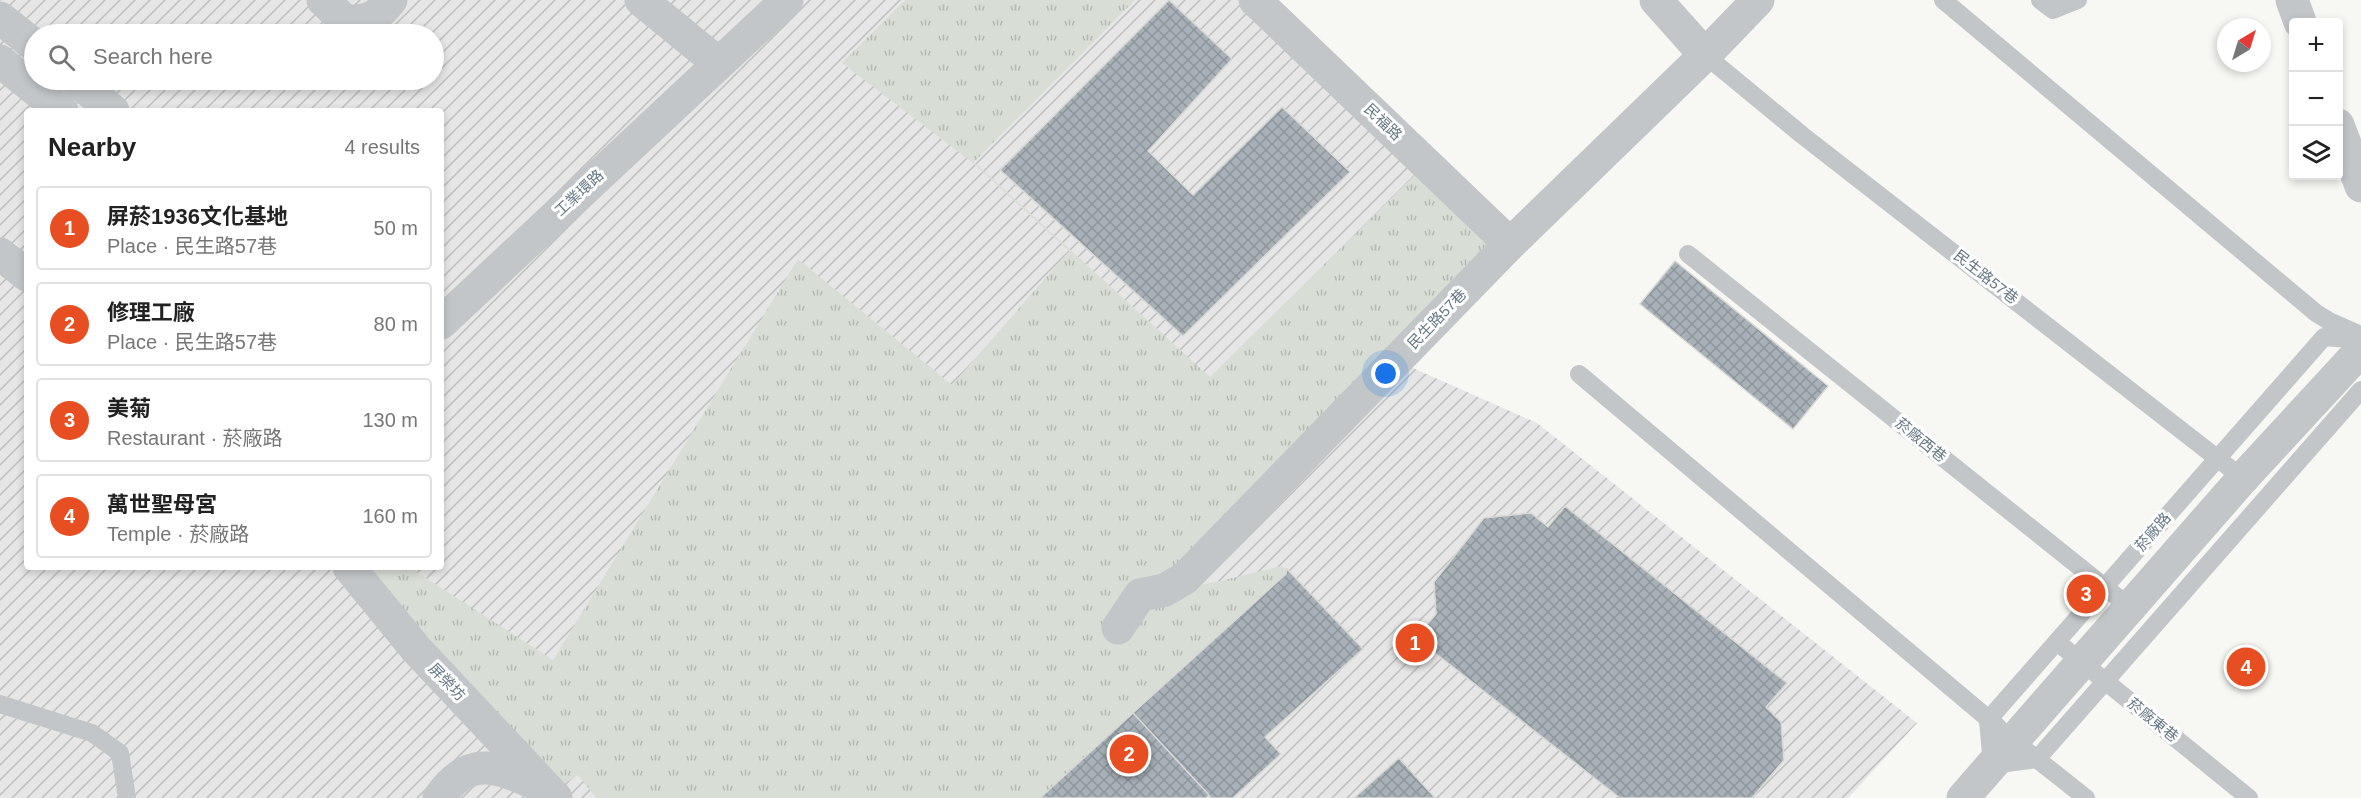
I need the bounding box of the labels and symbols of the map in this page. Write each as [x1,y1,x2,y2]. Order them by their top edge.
north arrow [2217,18,2271,72]
street label: 民福路 [1361,100,1405,143]
street label: 工業環路 [551,166,606,219]
street label: 民生路57巷 [1951,246,2022,307]
street label: 民生路57巷 [1404,285,1469,352]
your location [1371,359,1400,388]
street label: 菸廠西巷 [1893,414,1950,465]
street label: 菸廠路 [2131,509,2174,554]
pin: 3 [2066,572,2106,616]
pin: 1 [1396,620,1434,666]
pin: 4 [2226,644,2266,690]
street label: 屏榮坊 [426,660,469,704]
street label: 菸廠東巷 [2125,694,2182,745]
pin: 2 [1110,732,1148,777]

